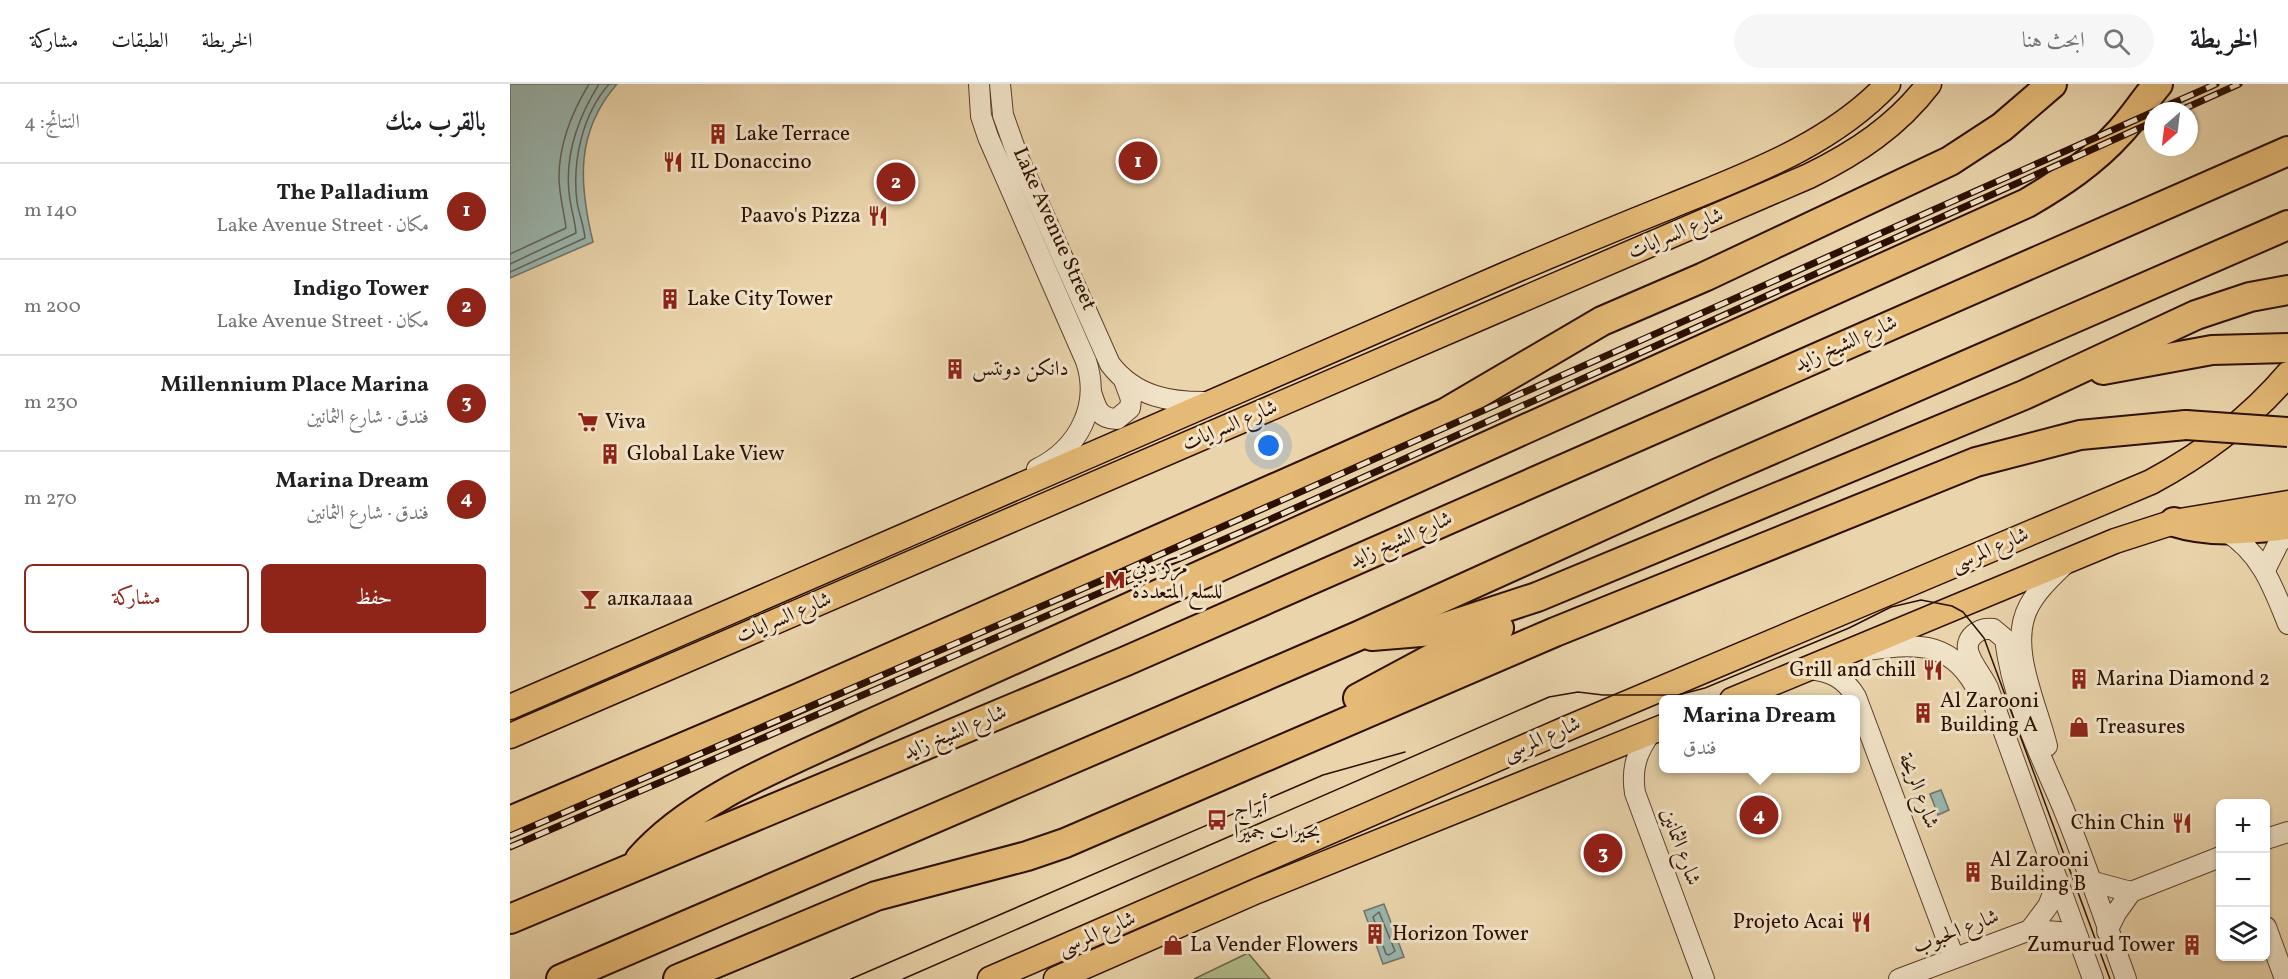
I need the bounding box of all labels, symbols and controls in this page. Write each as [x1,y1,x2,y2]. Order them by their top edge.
search box [1734,14,2154,68]
text: الخريطة [2190,21,2258,60]
icon: search [2100,25,2133,58]
text: ابحث هنا [2022,26,2085,57]
text: مشاركة [30,27,78,56]
text: الطبقات [111,27,168,56]
text: الخريطة [201,27,253,56]
north arrow [2144,102,2198,156]
text: بالقرب منك [385,105,486,141]
text: النتائج: 4 [24,109,80,137]
place label: Lake Terrace [735,120,850,149]
building icon: Lake Terrace [706,122,730,146]
pin: 1 [1118,138,1158,184]
street label: Lake Avenue Street [1005,143,1103,315]
place label: IL Donaccino [690,148,812,177]
restaurant icon: IL Donaccino [661,150,685,174]
pin: 2 [876,160,916,204]
text: The Palladium [276,178,429,209]
text: 140 m [24,197,77,225]
text: 1 [462,197,471,225]
street label: شارع السرايات [1624,201,1729,269]
place label: Paavo's Pizza [740,202,861,231]
restaurant icon: Paavo's Pizza [866,204,890,228]
text: مكان · Lake Avenue Street [216,212,429,240]
text: Indigo Tower [293,274,429,305]
place label: Lake City Tower [687,285,833,314]
building icon: Lake City Tower [658,287,682,311]
text: 200 m [24,293,81,321]
text: 2 [461,293,472,321]
text: مكان · Lake Avenue Street [216,308,429,336]
street label: شارع الشيخ زايد [1790,308,1903,382]
place label: دانكن دونتس [972,355,1069,384]
building icon: دانكن دونتس [943,357,967,381]
text: Millennium Place Marina [160,370,429,401]
text: 230 m [24,389,78,417]
text: 3 [461,389,472,417]
street label: شارع السرايات [1178,393,1283,461]
text: فندق · شارع الثمانين [306,404,429,432]
place label: Viva [605,408,646,437]
supermarket icon: Viva [576,410,600,434]
your location [1254,431,1283,460]
place label: Global Lake View [627,440,785,469]
building icon: Global Lake View [598,442,622,466]
text: Marina Dream [275,466,429,497]
text: 270 m [24,485,77,513]
text: 4 [460,485,473,513]
text: فندق · شارع الثمانين [306,500,429,528]
street label: شارع الشيخ زايد [1345,504,1458,578]
street label: شارع المرسى [1946,521,2034,581]
place label: مركز دبي للسلع المتعددة [1132,554,1223,610]
button: مشاركة [24,564,249,633]
button: حفظ [261,564,486,633]
metro station icon: مركز دبي للسلع المتعددة [1103,568,1127,592]
place label: алкалааа [607,585,693,614]
street label: شارع السرايات [732,585,837,653]
bar icon: алкалааа [578,587,602,611]
place label: Grill and chill [1789,656,1916,685]
restaurant icon: Grill and chill [1921,658,1945,682]
place label: Marina Diamond 2 [2096,665,2270,694]
building icon: Marina Diamond 2 [2067,667,2091,691]
place label: Al Zarooni Building A [1940,687,2039,740]
popup [1659,695,1860,773]
street label: شارع الشيخ زايد [899,698,1013,771]
text: Marina Dream [1683,701,1836,732]
building icon: Al Zarooni Building A [1911,701,1935,725]
street label: شارع المرسى [1498,710,1586,770]
place label: Treasures [2096,713,2185,742]
shop icon: Treasures [2067,715,2091,739]
text: فندق [1683,735,1717,763]
street label: شارع الريحة [1888,749,1946,834]
place label: أبراج بحيرات جميرا [1234,792,1321,847]
pin: 4 [1740,792,1778,838]
map controls [2216,799,2270,961]
button: + [2216,799,2270,853]
street label: شارع الثمانين [1651,804,1707,890]
bus stop icon: أبراج بحيرات جميرا [1205,808,1229,832]
place label: Chin Chin [2071,809,2165,838]
restaurant icon: Chin Chin [2170,811,2194,835]
pin: 3 [1584,830,1622,876]
place label: Al Zarooni Building B [1990,846,2089,899]
button: − [2216,853,2270,907]
building icon: Al Zarooni Building B [1961,860,1985,884]
street label: شارع الحبوب [1909,902,2004,964]
street label: شارع المرسى [1053,905,1141,965]
button: layers [2216,907,2270,961]
place label: Projeto Acai [1733,908,1844,937]
restaurant icon: Projeto Acai [1849,910,1873,934]
place label: Horizon Tower [1392,920,1529,949]
building icon: Horizon Tower [1363,922,1387,946]
place label: La Vender Flowers [1190,931,1358,960]
place label: Zumurud Tower [2027,931,2175,960]
shop icon: La Vender Flowers [1161,933,1185,957]
building icon: Zumurud Tower [2180,933,2204,957]

